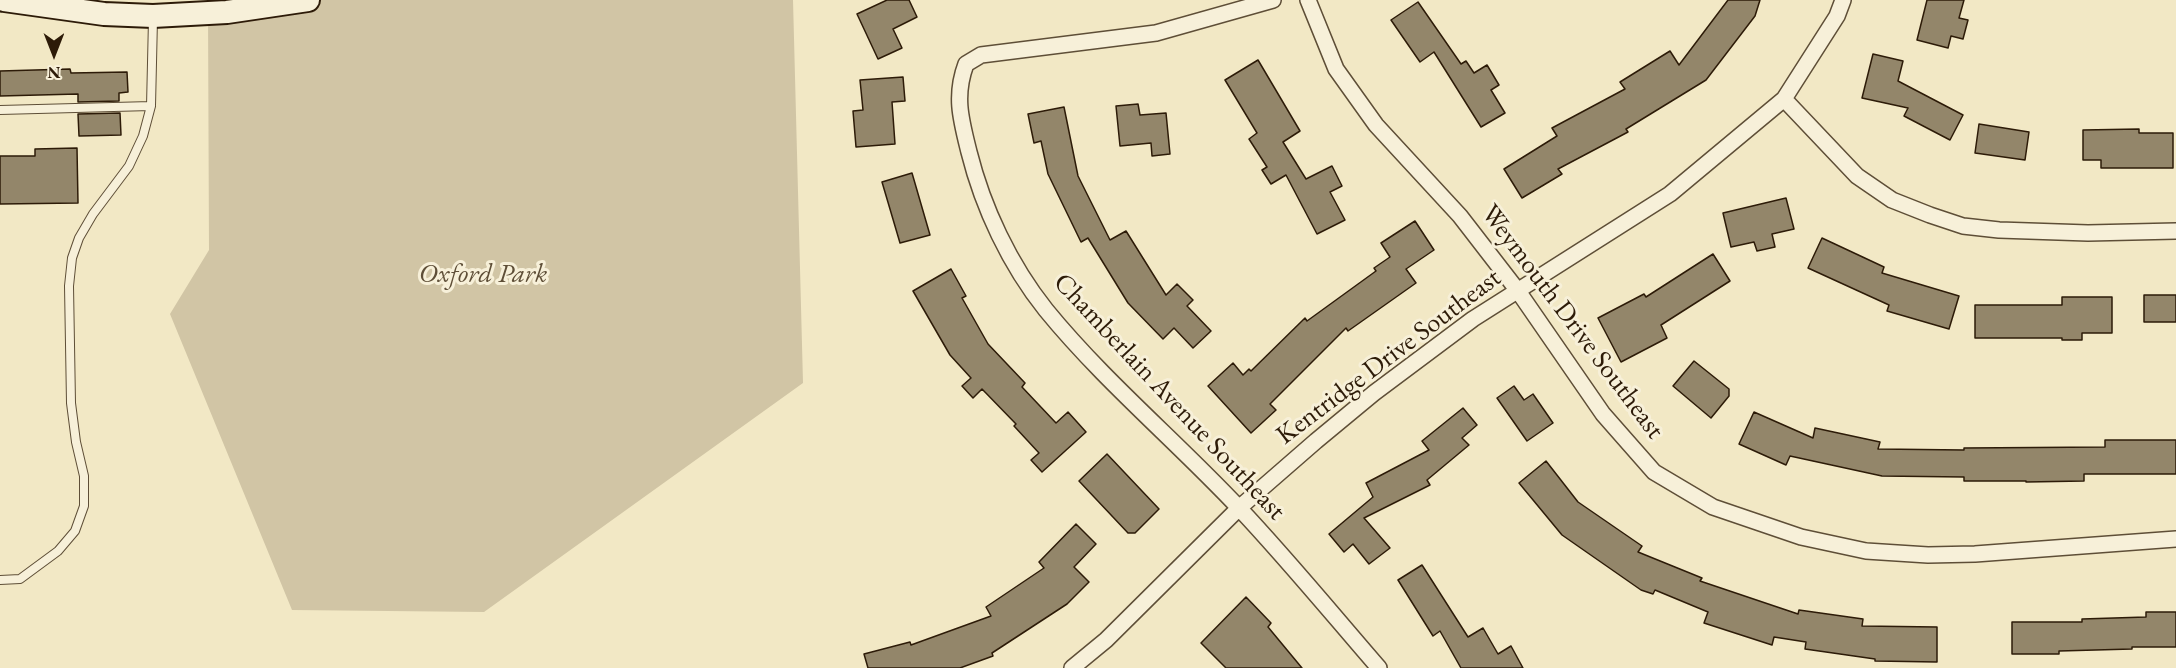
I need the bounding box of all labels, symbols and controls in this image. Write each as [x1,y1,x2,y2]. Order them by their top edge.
north arrow [24,24,84,84]
text: N [48,62,60,83]
street label: Weymouth Drive Southeast [1473,198,1671,446]
park label: Oxford Park [419,259,547,291]
street label: Kentridge Drive Southeast [1270,262,1508,452]
street label: Chamberlain Avenue Southeast [1046,267,1292,527]

